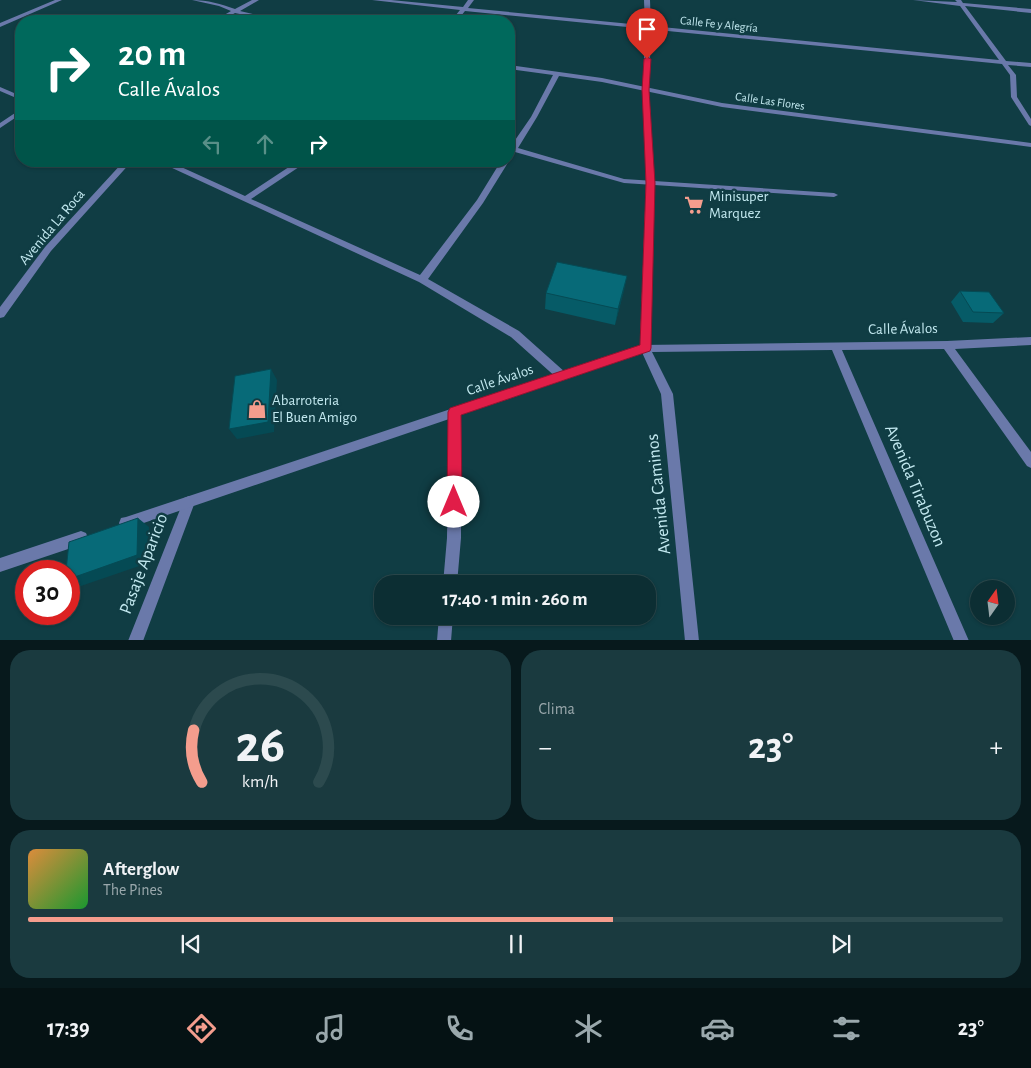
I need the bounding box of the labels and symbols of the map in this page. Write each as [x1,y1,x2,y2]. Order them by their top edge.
pin [626,8,668,59]
street label: Calle Fe y Alegría [679,14,759,35]
street label: Calle Las Flores [735,90,805,112]
street label: Avenida La Roca [16,186,88,268]
place label: Minisuper Marquez [709,189,769,221]
supermarket icon: Minisuper Marquez [683,194,705,216]
street label: Calle Ávalos [868,319,938,337]
street label: Calle Ávalos [464,360,535,398]
place label: Abarroteria El Buen Amigo [272,393,357,425]
shop icon: Abarroteria El Buen Amigo [246,398,268,420]
street label: Avenida Tirabuzon [881,422,949,550]
street label: Avenida Caminos [644,433,674,555]
position arrow [427,475,479,527]
street label: Pasaje Aparicio [117,511,171,617]
speed limit sign: 30 [15,560,80,625]
north arrow [970,580,1015,625]

